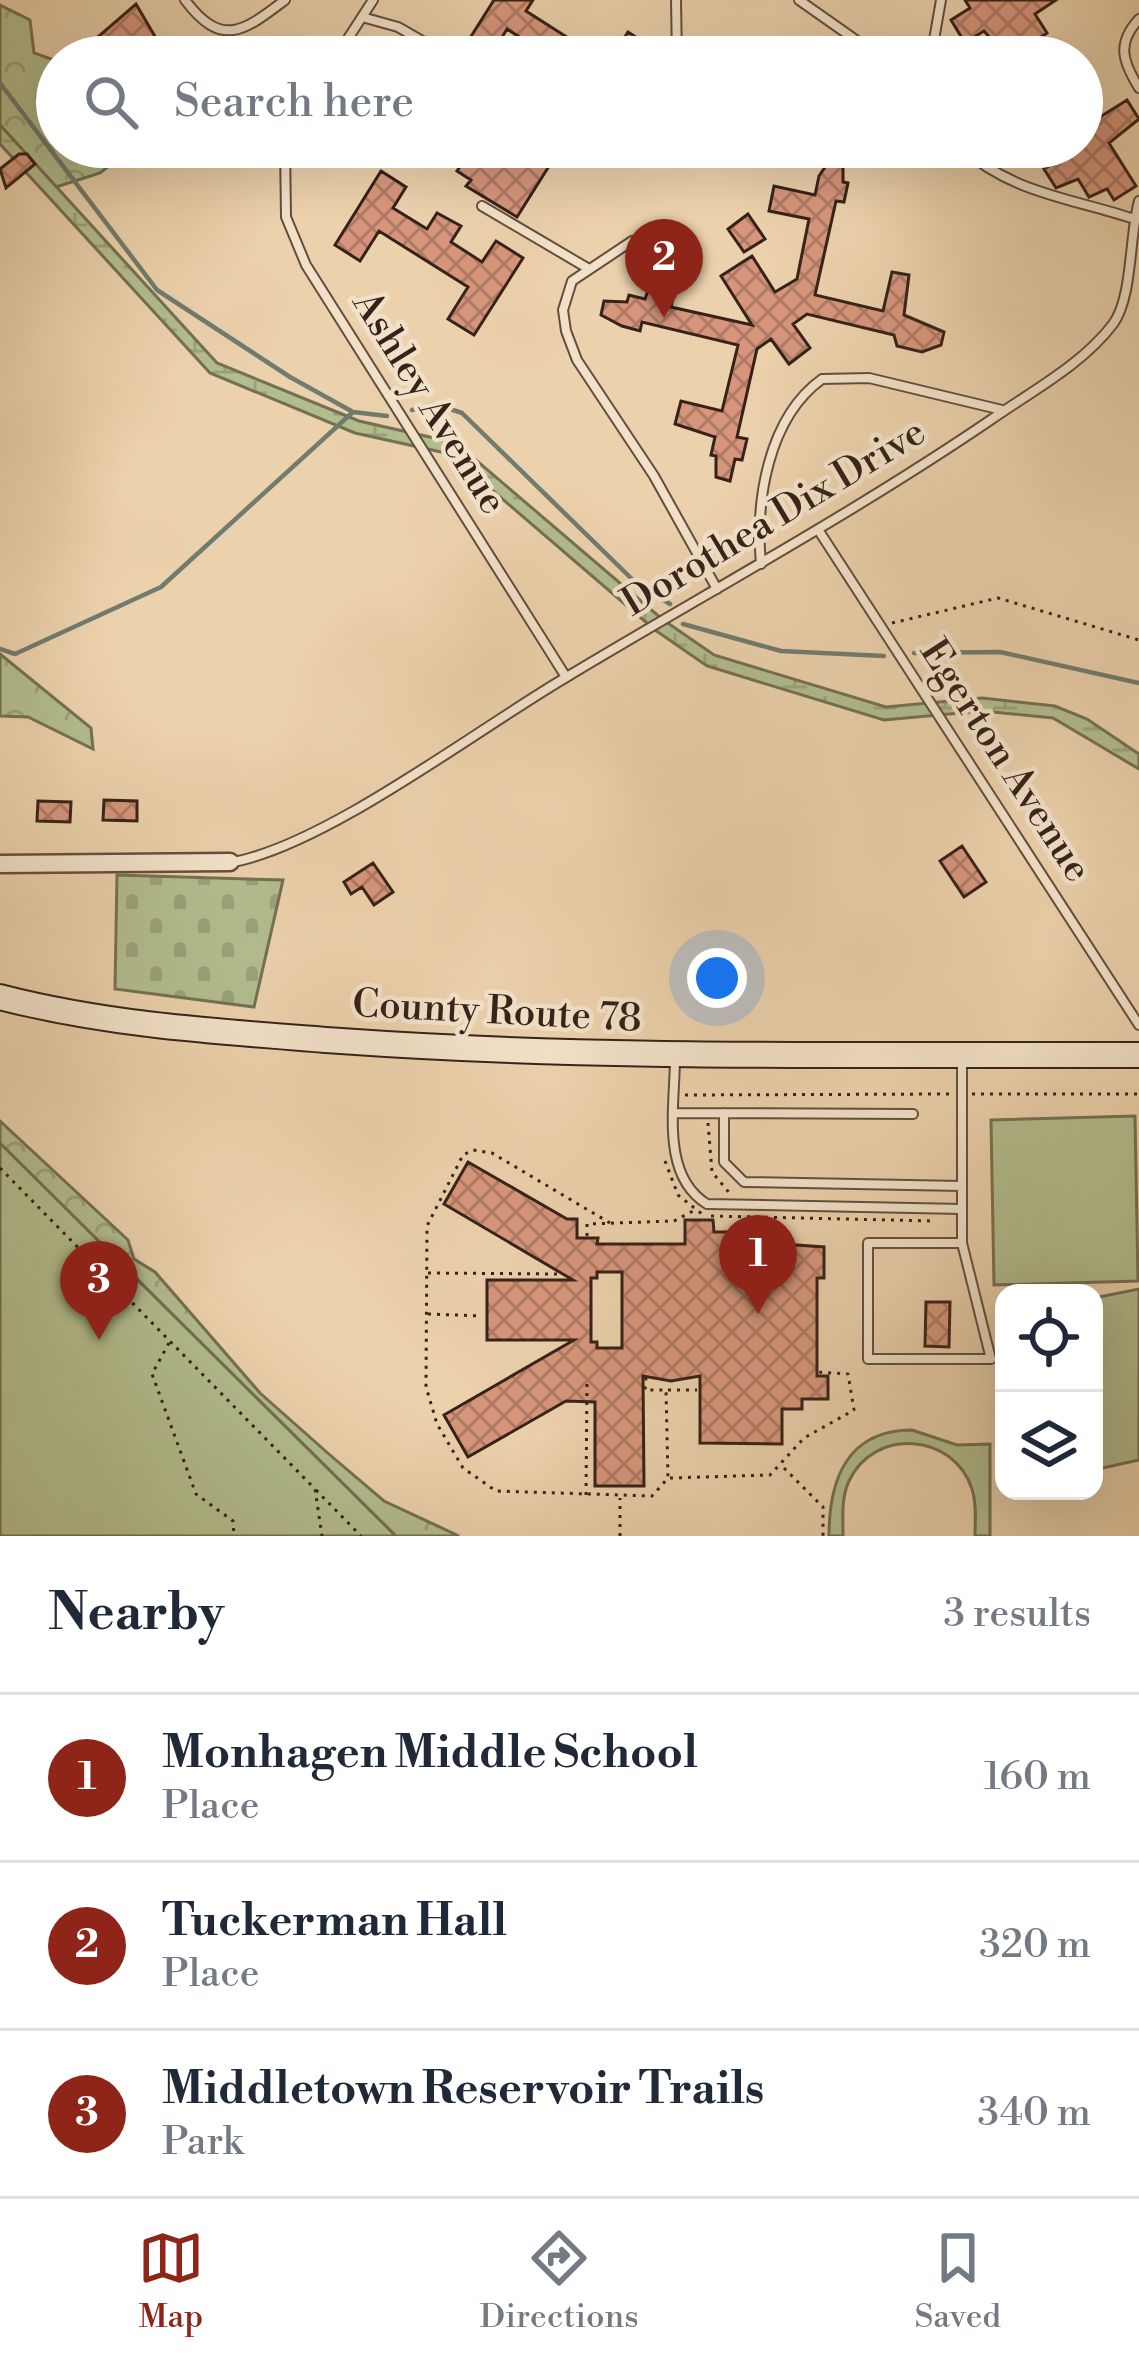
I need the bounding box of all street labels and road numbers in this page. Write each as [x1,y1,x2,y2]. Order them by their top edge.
street label: Ashley Avenue [340,282,517,524]
street label: Dorothea Dix Drive [613,408,935,628]
street label: Egerton Avenue [908,630,1102,892]
street label: County Route 78 [351,980,643,1044]

